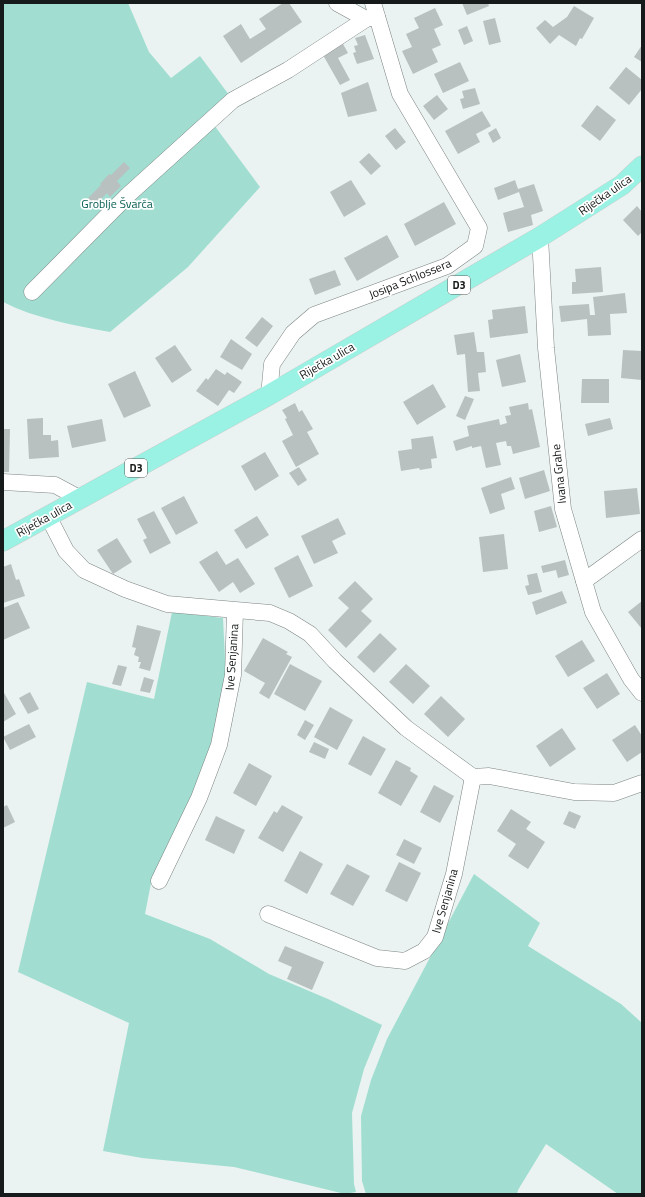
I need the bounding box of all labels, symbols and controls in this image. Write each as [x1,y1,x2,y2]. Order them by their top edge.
street label: Riječka ulica [574,169,635,220]
park label: Groblje Švarča [81,194,153,213]
street label: Josipa Schlossera [366,253,454,304]
road number: D3 [448,276,470,294]
street label: Riječka ulica [295,337,358,384]
street label: Ivana Grahe [546,443,571,505]
road number: D3 [125,459,147,477]
street label: Riječka ulica [12,495,75,542]
street label: Ive Senjanina [220,623,243,691]
street label: Ive Senjanina [426,866,463,935]

